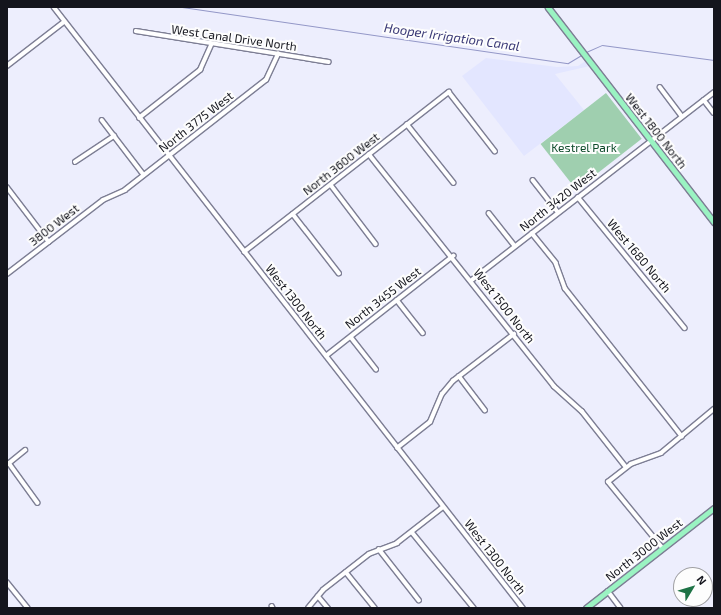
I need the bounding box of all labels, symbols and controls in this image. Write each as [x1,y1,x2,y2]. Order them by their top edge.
water label: Hooper Irrigation Canal [383,20,521,54]
street label: West Canal Drive North [170,22,298,54]
street label: North 3775 West [156,88,236,156]
street label: West 1800 North [622,90,690,172]
street label: North 3600 West [300,130,382,198]
park label: Kestrel Park [551,141,617,155]
street label: North 3420 West [517,166,599,234]
street label: 3800 West [26,201,82,249]
street label: West 1680 North [604,216,674,296]
street label: West 1300 North [262,262,330,342]
street label: North 3455 West [342,264,424,332]
street label: West 1500 North [470,266,538,346]
street label: North 3000 West [603,516,685,584]
street label: West 1300 North [461,517,529,597]
north arrow [673,567,713,607]
text: N [694,573,710,587]

